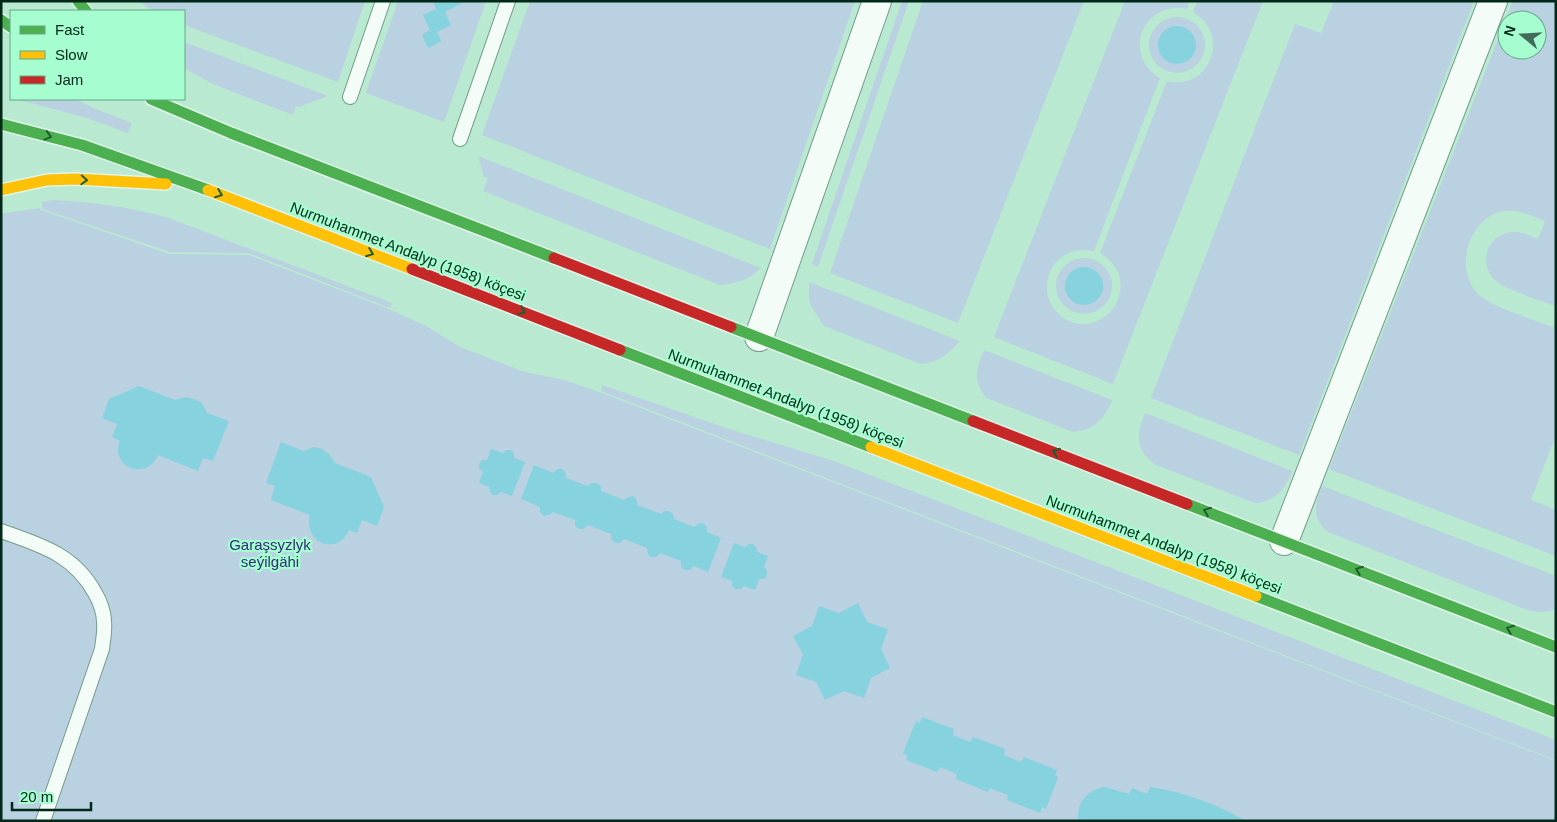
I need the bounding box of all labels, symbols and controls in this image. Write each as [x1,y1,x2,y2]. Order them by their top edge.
legend [10,10,185,100]
north arrow [1497,10,1547,60]
text: Fast [55,21,85,38]
text: N [1500,24,1519,38]
text: Slow [55,46,88,63]
text: Jam [55,71,83,88]
one-way arrow [44,130,52,140]
one-way arrow [80,174,88,185]
one-way arrow [214,188,223,198]
street label: Nurmuhammet Andalyp (1958) köçesi [288,198,528,304]
one-way arrow [365,246,374,257]
one-way arrow [517,305,526,316]
street label: Nurmuhammet Andalyp (1958) köçesi [666,345,906,451]
one-way arrow [1052,448,1061,459]
street label: Nurmuhammet Andalyp (1958) köçesi [1044,491,1284,597]
one-way arrow [1203,507,1212,518]
park label: Garaşsyzlyk seýilgähi [229,536,311,570]
one-way arrow [1355,566,1364,576]
one-way arrow [1506,625,1515,635]
scale bar [12,780,91,812]
text: 20 m [20,788,53,805]

